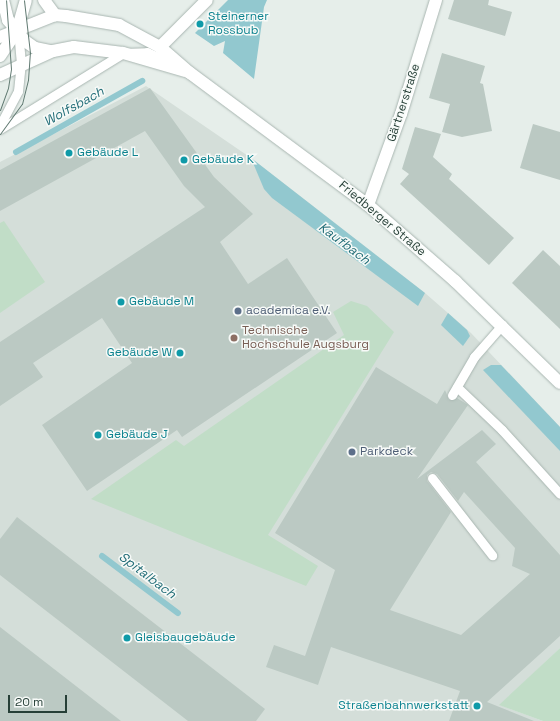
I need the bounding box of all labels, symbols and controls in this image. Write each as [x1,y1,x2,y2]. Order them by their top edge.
place label: Steinerner Rossbub [208,10,269,38]
marker: Steinerner Rossbub [195,19,205,29]
street label: Gärtnerstraße [385,62,423,144]
water label: Wolfsbach [41,84,107,130]
place label: Gebäude L [77,146,138,160]
marker: Gebäude L [64,148,74,158]
place label: Gebäude K [192,153,254,167]
marker: Gebäude K [179,155,189,165]
street label: Friedberger Straße [336,178,428,260]
water label: Kaufbach [315,220,373,268]
place label: Gebäude M [129,295,194,309]
marker: Gebäude M [116,297,126,307]
place label: academica e.V. [246,304,331,318]
marker: academica e.V. [233,306,243,316]
place label: Technische Hochschule Augsburg [242,324,369,352]
marker: Technische Hochschule Augsburg [229,333,239,343]
place label: Gebäude W [107,346,172,360]
marker: Gebäude W [175,348,185,358]
place label: Gebäude J [106,428,168,442]
marker: Gebäude J [93,430,103,440]
place label: Parkdeck [360,445,413,459]
marker: Parkdeck [347,447,357,457]
water label: Spitalbach [115,549,179,603]
place label: Gleisbaugebäude [135,631,236,645]
marker: Gleisbaugebäude [122,633,132,643]
scale bar [10,687,69,713]
text: 20 m [15,694,43,710]
place label: Straßenbahnwerkstatt [338,699,469,713]
marker: Straßenbahnwerkstatt [472,701,482,711]

